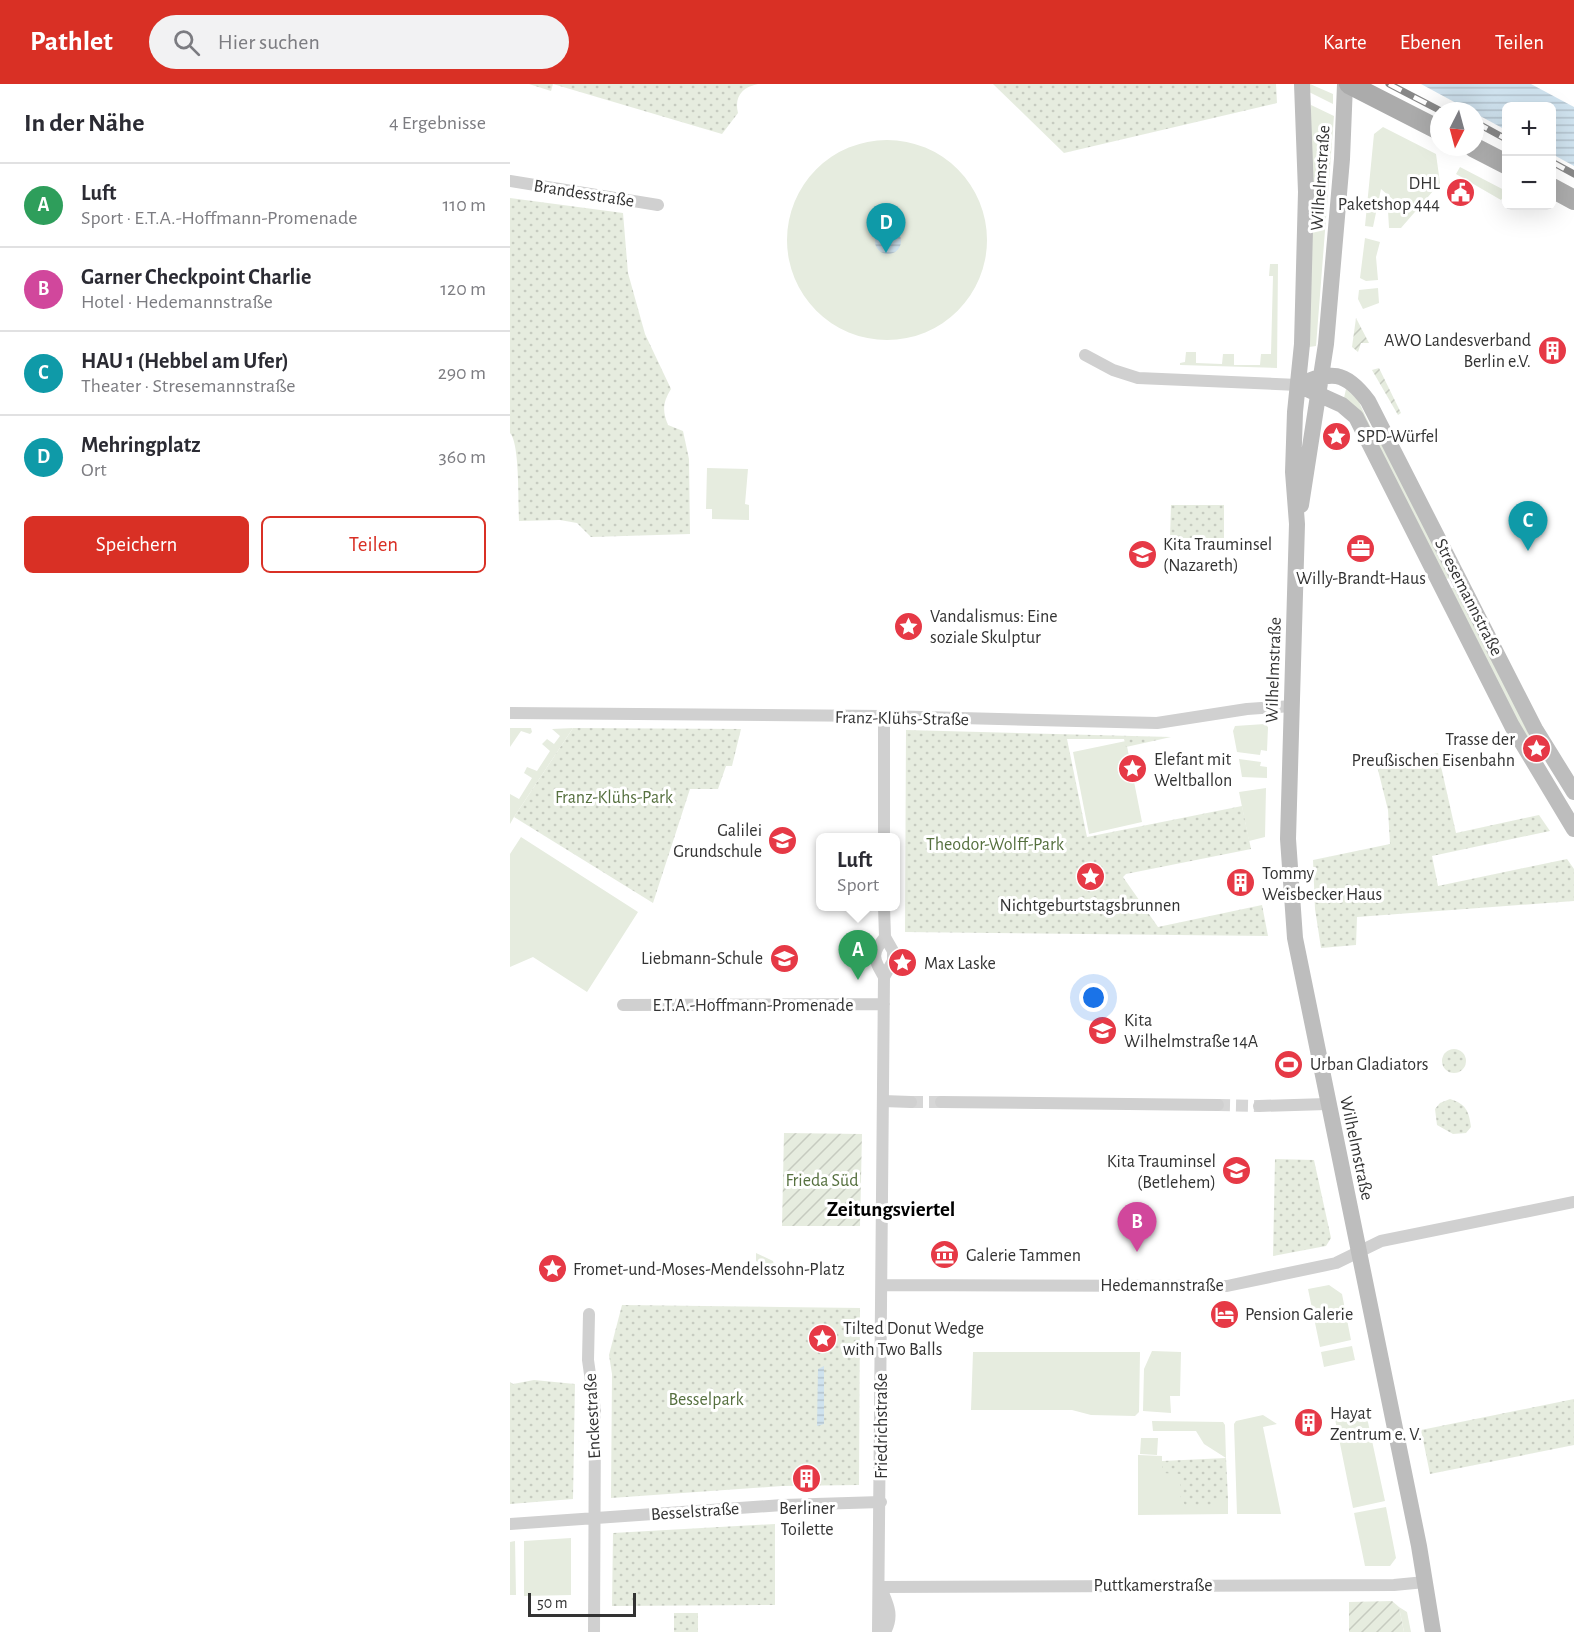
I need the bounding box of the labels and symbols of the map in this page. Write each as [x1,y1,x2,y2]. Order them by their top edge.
north arrow [1430,102,1484,156]
street label: Wilhelmstraße [1308,125,1334,232]
place label: DHL Paketshop 444 [1338,175,1441,214]
street label: Brandesstraße [532,177,635,211]
public building icon: DHL Paketshop 444 [1445,177,1477,209]
pin: D [866,204,905,253]
place label: AWO Landesverband Berlin e.V. [1384,332,1531,371]
building icon: AWO Landesverband Berlin e.V. [1536,334,1568,366]
place icon: SPD-Würfel [1320,420,1352,452]
place label: SPD-Würfel [1357,428,1438,446]
pin: C [1508,502,1548,551]
office icon: Willy-Brandt-Haus [1345,533,1377,565]
place label: Kita Trauminsel (Nazareth) [1163,536,1272,575]
street label: Stresemannstraße [1431,536,1505,659]
school or university icon: Kita Trauminsel (Nazareth) [1126,538,1158,570]
place label: Willy-Brandt-Haus [1296,570,1426,588]
place label: Vandalismus: Eine soziale Skulptur [930,608,1058,647]
place icon: Vandalismus: Eine soziale Skulptur [893,610,925,642]
street label: Wilhelmstraße [1263,617,1285,723]
street label: Franz-Klühs-Straße [835,709,969,729]
place label: Trasse der Preußischen Eisenbahn [1351,731,1515,770]
place icon: Trasse der Preußischen Eisenbahn [1520,733,1552,765]
place label: Elefant mit Weltballon [1154,751,1232,790]
place icon: Elefant mit Weltballon [1117,753,1149,785]
park label: Franz-Klühs-Park [555,789,674,807]
place label: Galilei Grundschule [673,822,762,861]
school or university icon: Galilei Grundschule [767,824,799,856]
park label: Theodor-Wolff-Park [926,836,1065,854]
place icon: Nichtgeburtstagsbrunnen [1074,860,1106,892]
place label: Tommy Weisbecker Haus [1262,865,1382,904]
building icon: Tommy Weisbecker Haus [1225,867,1257,899]
place label: Nichtgeburtstagsbrunnen [999,897,1181,915]
pin: A [838,930,878,980]
school or university icon: Liebmann-Schule [768,942,800,974]
place icon: Max Laske [887,947,919,979]
place label: Liebmann-Schule [641,950,763,968]
place label: Max Laske [924,955,996,973]
your location [1079,983,1108,1012]
street label: E.T.A.-Hoffmann-Promenade [653,997,853,1015]
place label: Kita Wilhelmstraße 14A [1124,1012,1259,1051]
school or university icon: Kita Wilhelmstraße 14A [1087,1014,1119,1046]
sports icon: Urban Gladiators [1273,1048,1305,1080]
place label: Urban Gladiators [1310,1056,1428,1074]
street label: Wilhelmstraße [1336,1094,1376,1202]
place label: Kita Trauminsel (Betlehem) [1107,1153,1216,1192]
school or university icon: Kita Trauminsel (Betlehem) [1221,1155,1253,1187]
park label: Frieda Süd [785,1172,859,1190]
district label: Zeitungsviertel [827,1199,955,1220]
pin: B [1118,1202,1156,1252]
museum icon: Galerie Tammen [929,1239,961,1271]
place label: Galerie Tammen [966,1247,1081,1265]
place icon: Fromet-und-Moses-Mendelssohn-Platz [536,1253,568,1285]
place label: Fromet-und-Moses-Mendelssohn-Platz [573,1261,845,1279]
street label: Hedemannstraße [1100,1277,1224,1295]
hotel icon: Pension Galerie [1208,1298,1240,1330]
place label: Pension Galerie [1245,1306,1353,1324]
place label: Tilted Donut Wedge with Two Balls [843,1320,984,1359]
place icon: Tilted Donut Wedge with Two Balls [806,1322,838,1354]
street label: Enckestraße [582,1373,604,1459]
street label: Friedrichstraße [873,1373,891,1479]
park label: Besselpark [668,1391,744,1409]
place label: Hayat Zentrum e. V. [1330,1405,1422,1444]
building icon: Hayat Zentrum e. V. [1293,1407,1325,1439]
building icon: Berliner Toilette [791,1463,823,1495]
street label: Besselstraße [650,1500,740,1524]
place label: Berliner Toilette [779,1500,835,1539]
street label: Puttkamerstraße [1094,1577,1212,1595]
scale bar [528,1590,636,1618]

